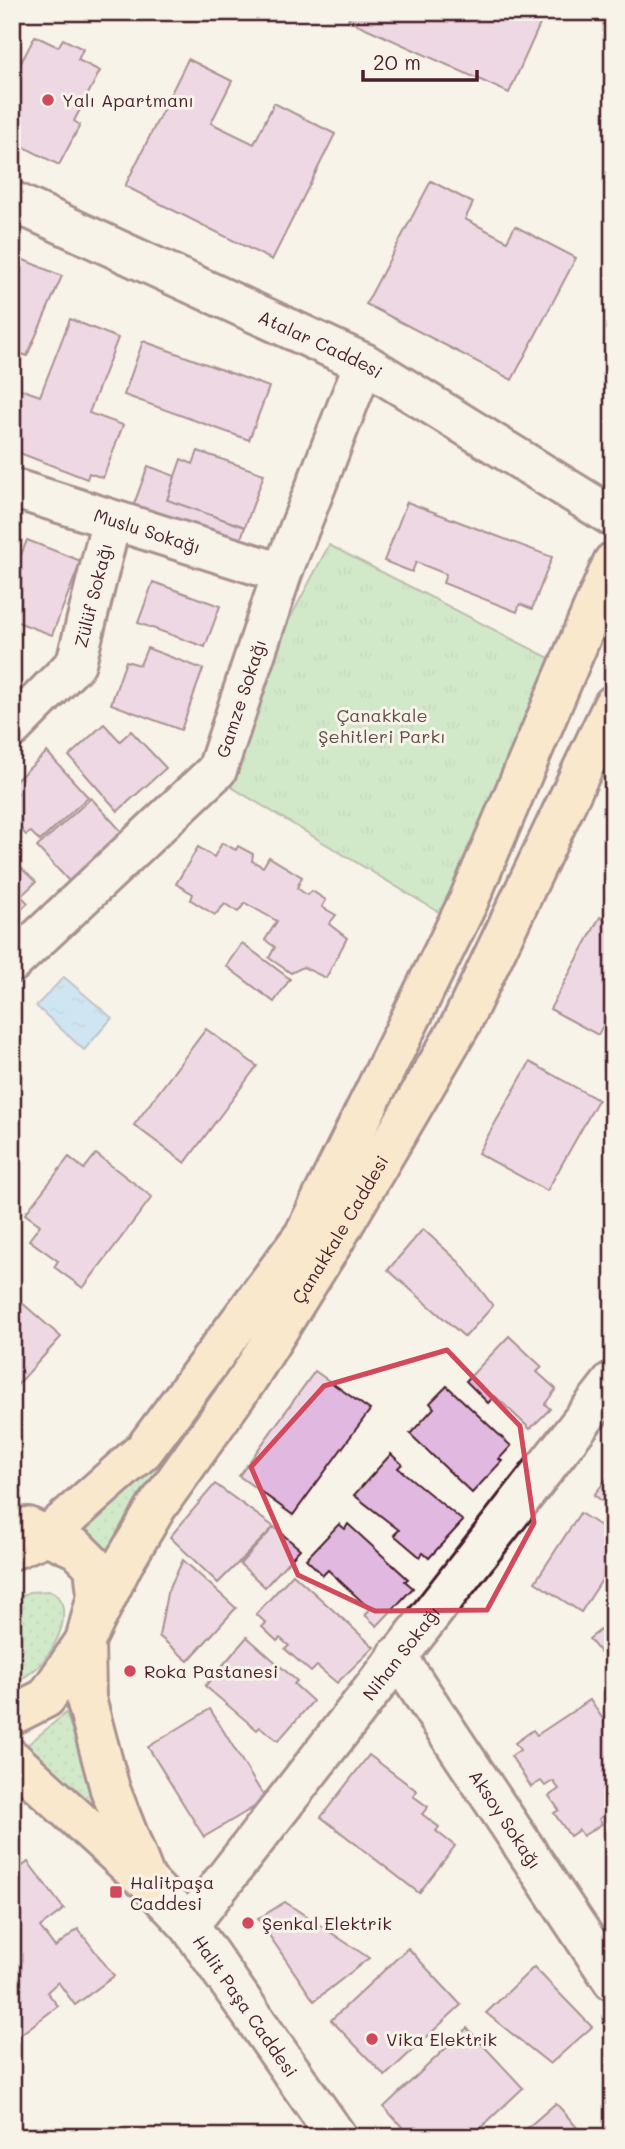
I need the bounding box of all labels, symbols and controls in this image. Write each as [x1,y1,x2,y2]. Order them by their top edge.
scale bar [363,38,476,82]
text: 20 m [373,48,421,75]
place label: Yalı Apartmanı [62,88,194,112]
marker: Yalı Apartmanı [40,92,56,108]
street label: Atalar Caddesi [255,304,387,384]
street label: Muslu Sokağı [91,503,204,559]
street label: Zülüf Sokağı [68,541,117,650]
street label: Gamze Sokağı [210,636,271,761]
park label: Çanakkale Şehitleri Parkı [318,703,446,748]
street label: Çanakkale Caddesi [286,1151,394,1308]
street label: Nihan Sokağı [357,1601,445,1705]
place label: Roka Pastanesi [144,1659,278,1683]
marker: Roka Pastanesi [122,1663,138,1679]
street label: Aksoy Sokağı [464,1765,547,1873]
place label: Halitpaşa Caddesi [130,1870,214,1915]
marker: Halitpaşa Caddesi [108,1884,124,1900]
place label: Şenkal Elektrik [262,1911,392,1935]
marker: Şenkal Elektrik [240,1915,256,1931]
street label: Halit Paşa Caddesi [188,1930,303,2082]
place label: Vika Elektrik [386,2027,497,2051]
marker: Vika Elektrik [364,2031,380,2047]

